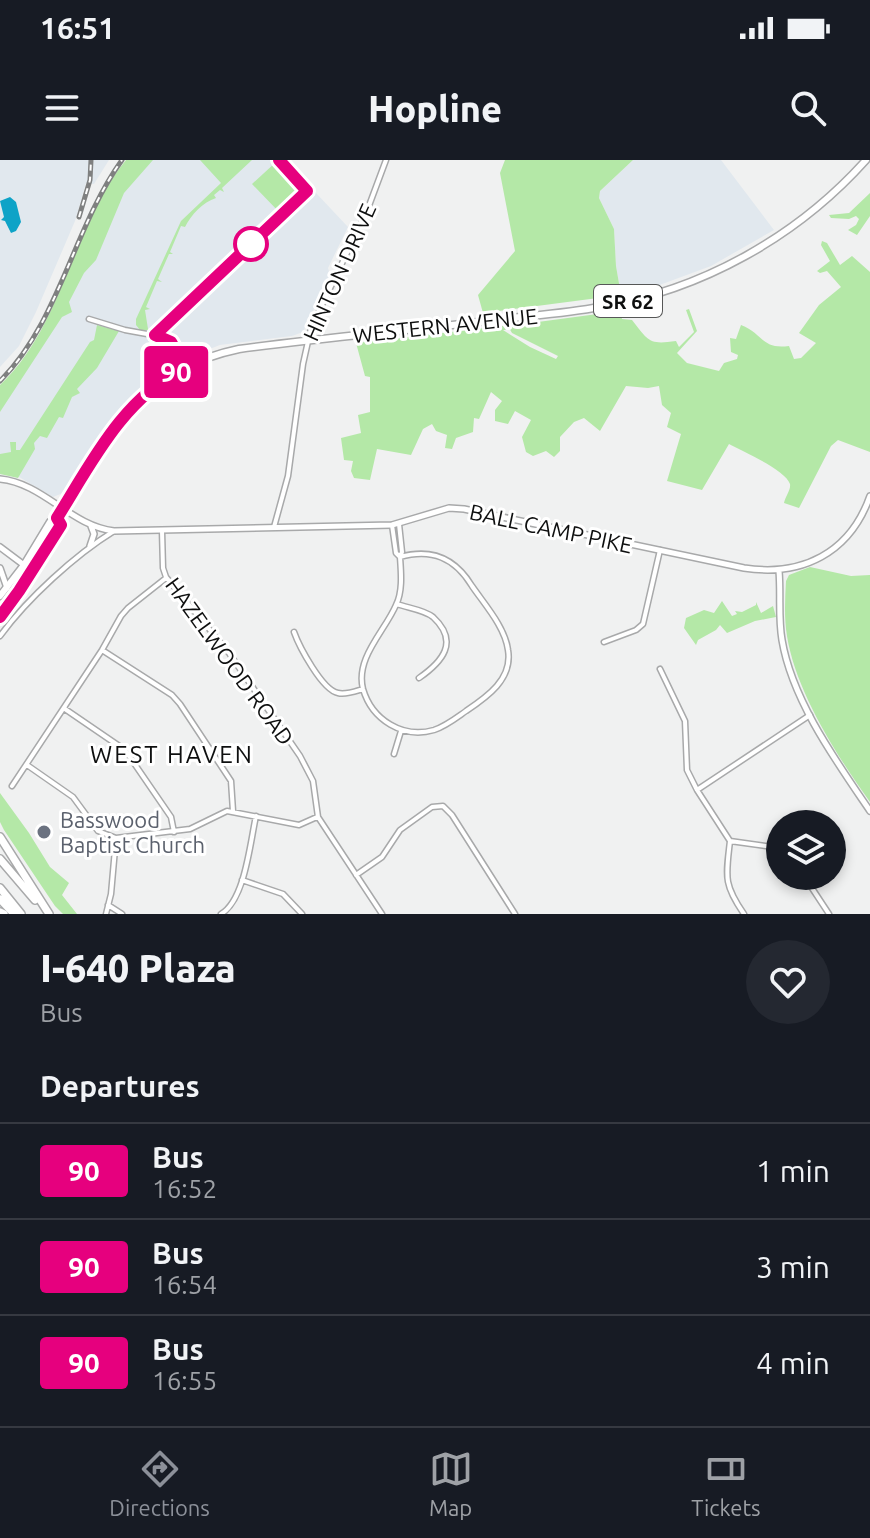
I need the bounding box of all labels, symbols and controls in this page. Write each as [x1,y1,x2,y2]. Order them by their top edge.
text: 16:51 [40,11,115,45]
icon: menu [40,86,84,130]
icon: search [786,86,830,130]
text: Hopline [368,88,502,129]
street label: HINTON DRIVE [298,200,380,344]
unlabelled marker [234,227,268,261]
road number: SR 62 [594,285,662,317]
street label: WESTERN AVENUE [351,303,539,347]
line badge: 90 [140,346,212,398]
text: 90 [160,356,192,387]
street label: BALL CAMP PIKE [467,499,635,557]
street label: HAZELWOOD ROAD [161,573,299,749]
district label: WEST HAVEN [90,741,254,768]
place label: Basswood Baptist Church [60,807,205,857]
map controls [766,810,846,890]
button: layers [766,810,846,890]
marker: Basswood Baptist Church [35,823,53,841]
button: heart [746,940,830,1024]
text: I-640 Plaza [40,947,236,989]
text: Bus [40,998,83,1027]
text: Departures [40,1069,200,1103]
text: Bus [152,1140,204,1174]
text: 1 min [756,1154,830,1188]
text: 90 [68,1155,100,1186]
text: 16:52 [152,1174,217,1203]
text: Bus [152,1236,204,1270]
text: 3 min [756,1250,830,1284]
text: 90 [68,1251,100,1282]
text: 16:54 [152,1270,217,1299]
text: Bus [152,1332,204,1366]
text: 4 min [756,1346,830,1380]
text: 90 [68,1347,100,1378]
text: 16:55 [152,1366,217,1395]
tab: Directions [109,1447,210,1520]
tab: Map [429,1447,473,1520]
tab: Tickets [691,1447,761,1520]

